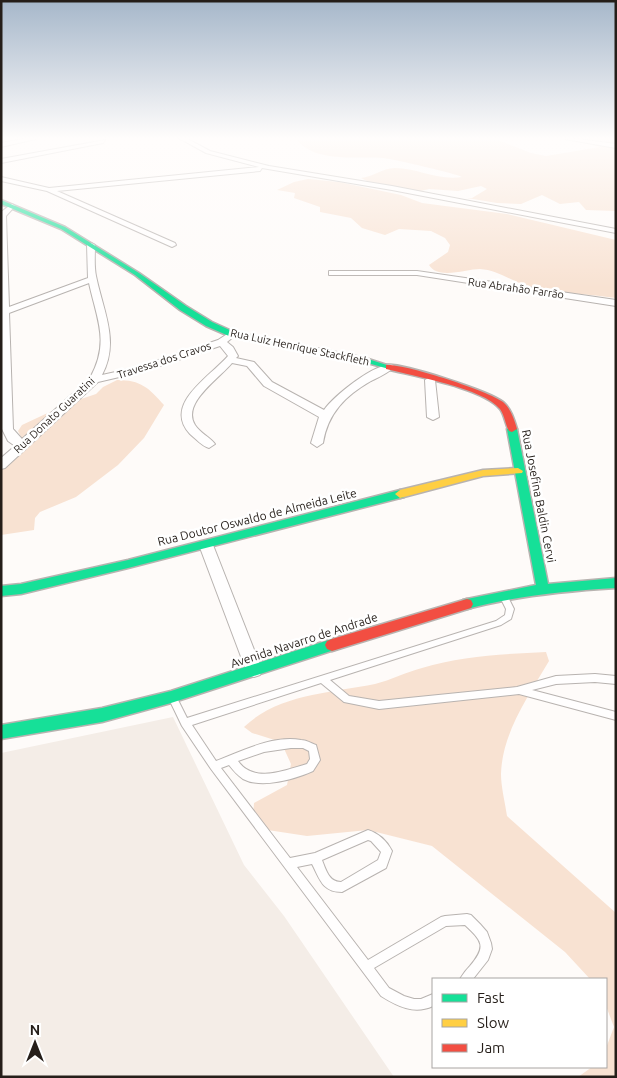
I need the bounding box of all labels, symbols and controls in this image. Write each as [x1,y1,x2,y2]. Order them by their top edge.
street label: Rua Abrahão Farrão [467,275,565,301]
street label: Rua Luiz Henrique Stackfleth [229,326,371,368]
street label: Travessa dos Cravos [116,339,213,381]
street label: Rua Donato Guaratini [11,375,97,455]
street label: Rua Josefina Baldin Cervi [520,428,558,564]
street label: Rua Doutor Oswaldo de Almeida Leite [156,486,358,548]
street label: Avenida Navarro de Andrade [229,610,379,670]
legend [432,978,607,1068]
text: Fast [477,989,505,1006]
text: Slow [477,1014,510,1031]
north arrow [10,1018,60,1068]
text: N [30,1022,40,1038]
text: Jam [477,1039,505,1056]

